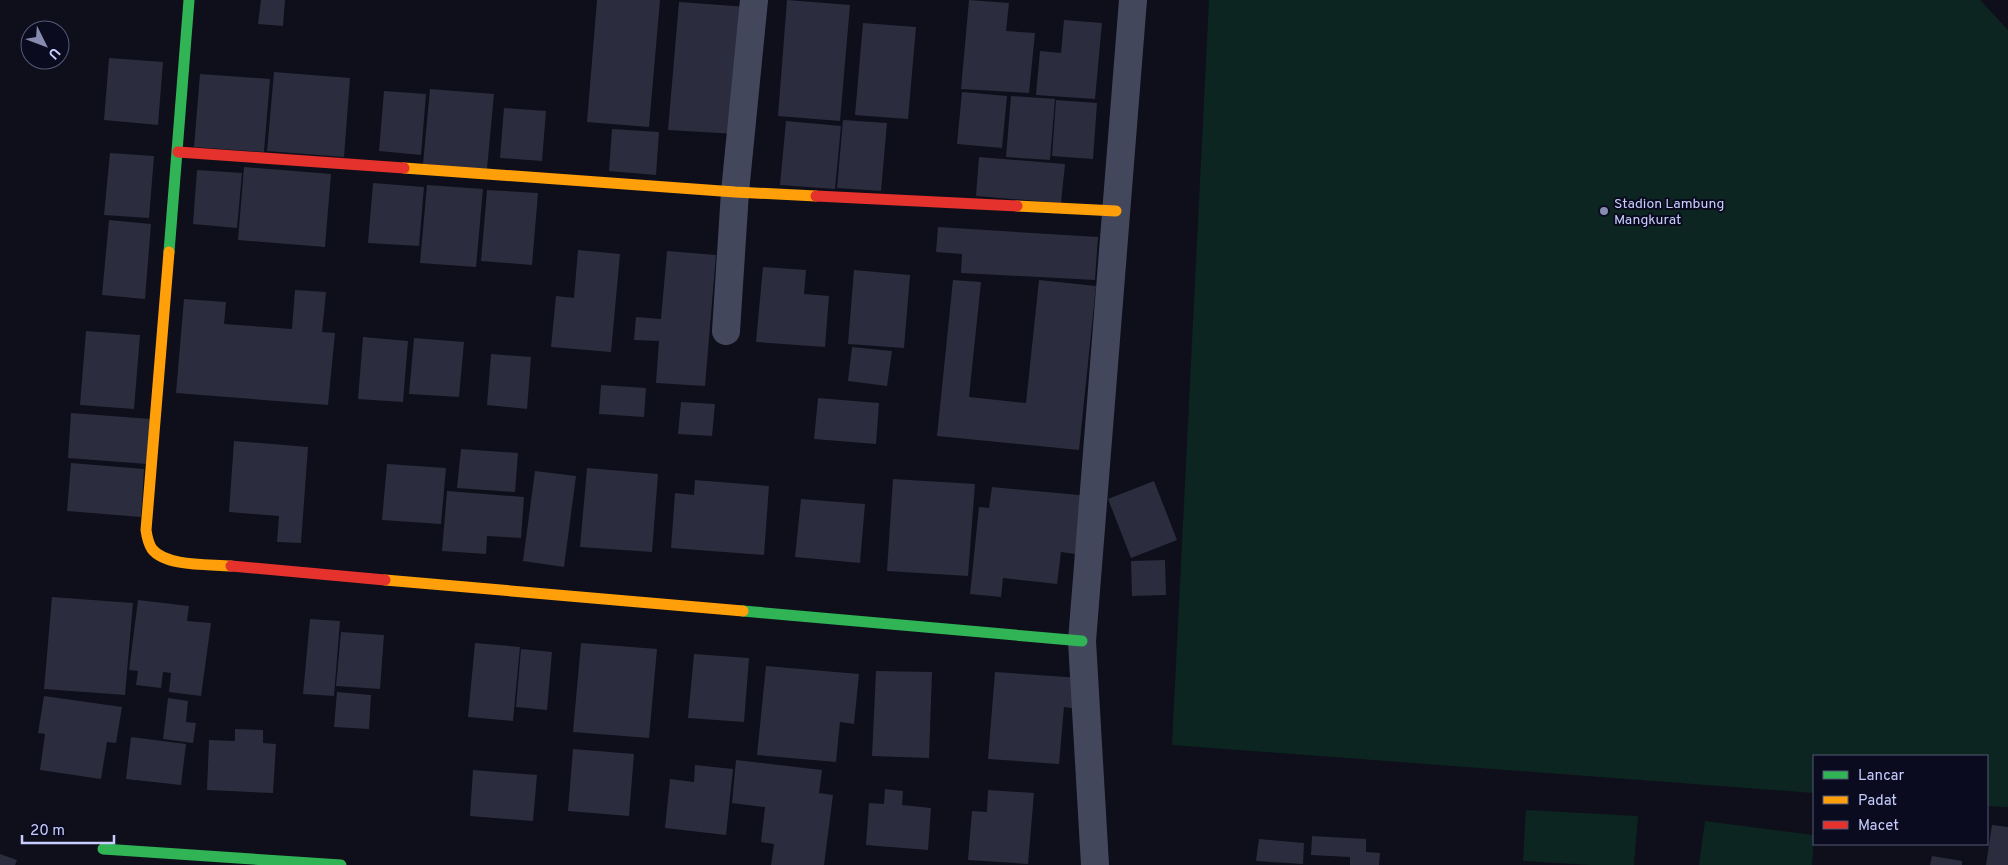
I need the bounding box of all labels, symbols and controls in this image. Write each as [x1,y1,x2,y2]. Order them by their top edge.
north arrow [20,20,70,70]
text: U [44,43,63,62]
place label: Stadion Lambung Mangkurat [1614,196,1724,229]
marker: Stadion Lambung Mangkurat [1598,205,1610,217]
legend [1813,755,1988,845]
text: Lancar [1858,767,1905,786]
text: Padat [1858,792,1897,811]
scale bar [22,812,115,844]
text: Macet [1858,817,1899,836]
text: 20 m [30,822,65,841]

